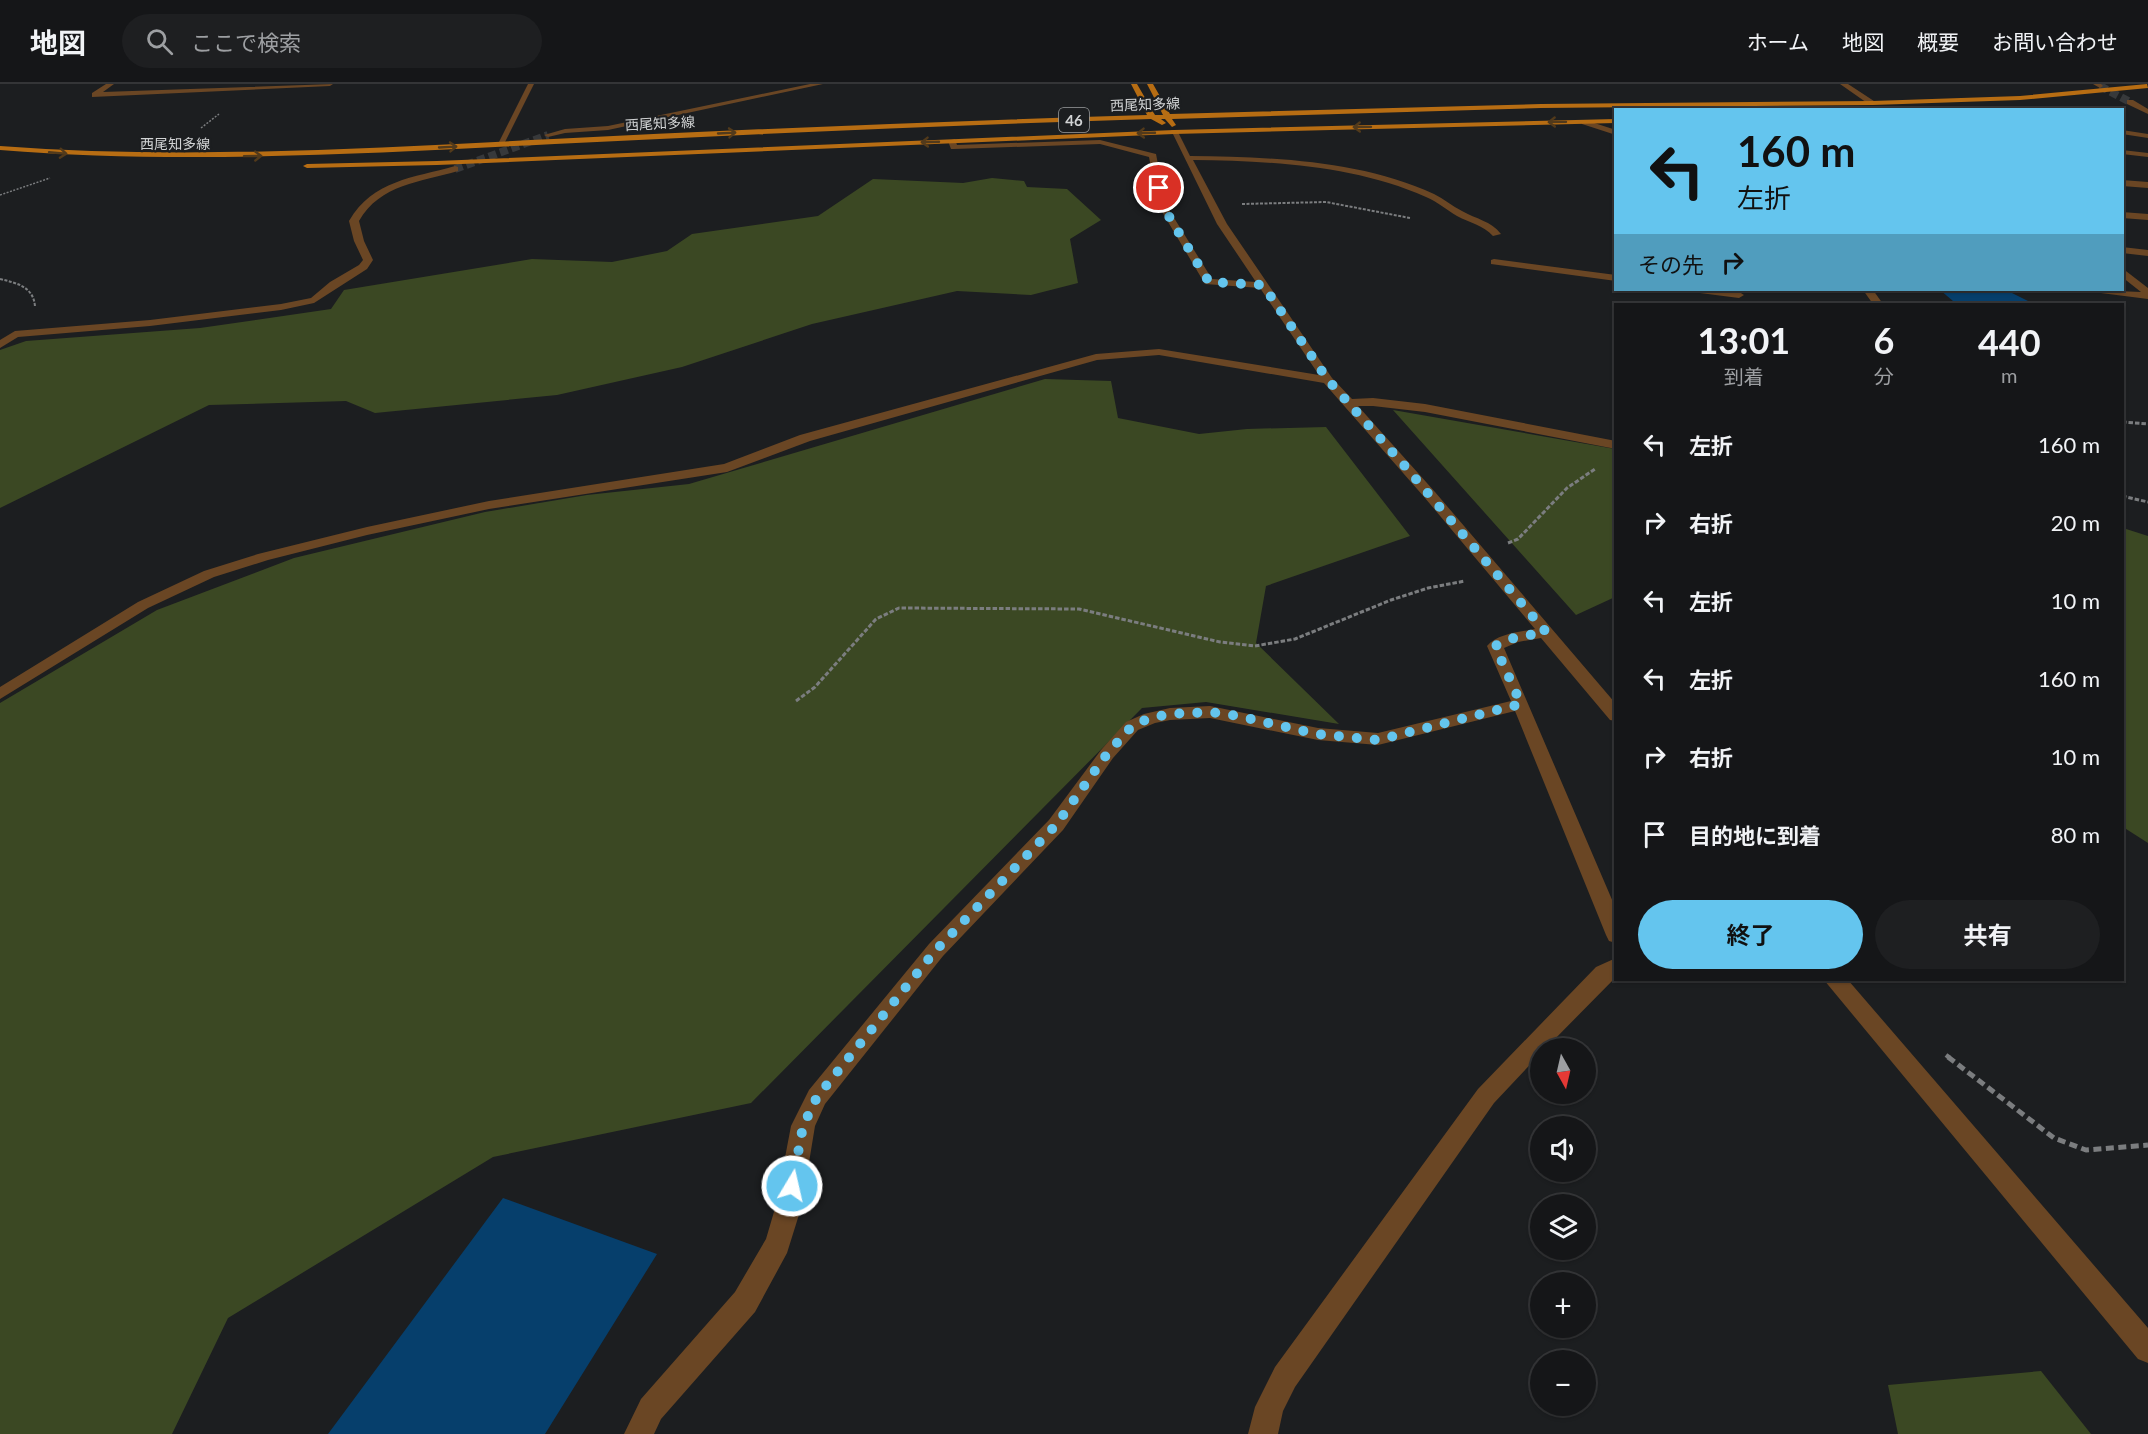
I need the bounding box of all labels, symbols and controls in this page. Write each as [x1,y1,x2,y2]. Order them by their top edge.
search box [122,14,542,68]
text: 地図 [30,25,86,59]
icon: search [143,25,176,58]
text: ここで検索 [191,29,301,56]
text: ホーム [1747,29,1809,54]
text: 地図 [1842,29,1884,54]
text: 概要 [1917,29,1959,54]
text: お問い合わせ [1992,29,2118,54]
street label: 西尾知多線 [1110,94,1180,114]
road number: 46 [1059,108,1089,132]
street label: 西尾知多線 [625,113,695,133]
one-way arrow [1548,117,1568,128]
one-way arrow [1353,121,1373,133]
text: 160 m [1737,126,1855,176]
one-way arrow [716,127,736,138]
one-way arrow [1137,127,1157,138]
icon: left [1638,132,1716,210]
street label: 西尾知多線 [140,135,210,152]
one-way arrow [921,136,941,147]
one-way arrow [437,141,457,152]
one-way arrow [48,148,68,159]
one-way arrow [243,150,263,162]
pin [1133,162,1184,213]
icon: arrive [1142,171,1175,204]
text: 左折 [1737,181,1791,214]
icon: right [1716,246,1749,279]
text: その先 [1638,251,1704,278]
text: 13:01 [1697,318,1790,362]
text: 6 [1874,318,1895,362]
text: 440 [1978,320,2041,364]
text: m [2001,363,2017,387]
text: 到着 [1724,364,1764,388]
text: 分 [1874,364,1894,388]
icon: left [1638,428,1671,461]
text: 160 m [2038,431,2100,458]
text: 左折 [1689,432,1733,459]
icon: right [1638,506,1671,539]
text: 20 m [2051,509,2100,536]
text: 右折 [1689,510,1733,537]
icon: left [1638,584,1671,617]
text: 10 m [2051,587,2100,614]
text: 左折 [1689,588,1733,615]
icon: left [1638,662,1671,695]
text: 160 m [2038,665,2100,692]
text: 左折 [1689,666,1733,693]
icon: right [1638,740,1671,773]
text: 10 m [2051,743,2100,770]
text: 右折 [1689,744,1733,771]
icon: arrive [1638,818,1671,851]
text: 80 m [2051,821,2100,848]
text: 目的地に到着 [1689,822,1821,849]
button: 終了 [1638,900,1863,969]
button: 共有 [1875,900,2100,969]
north arrow [1530,1038,1596,1104]
map controls [1530,1038,1596,1416]
button: sound [1530,1116,1596,1182]
position arrow [760,1154,824,1218]
button: layers [1530,1194,1596,1260]
button: + [1530,1272,1596,1338]
button: − [1530,1350,1596,1416]

